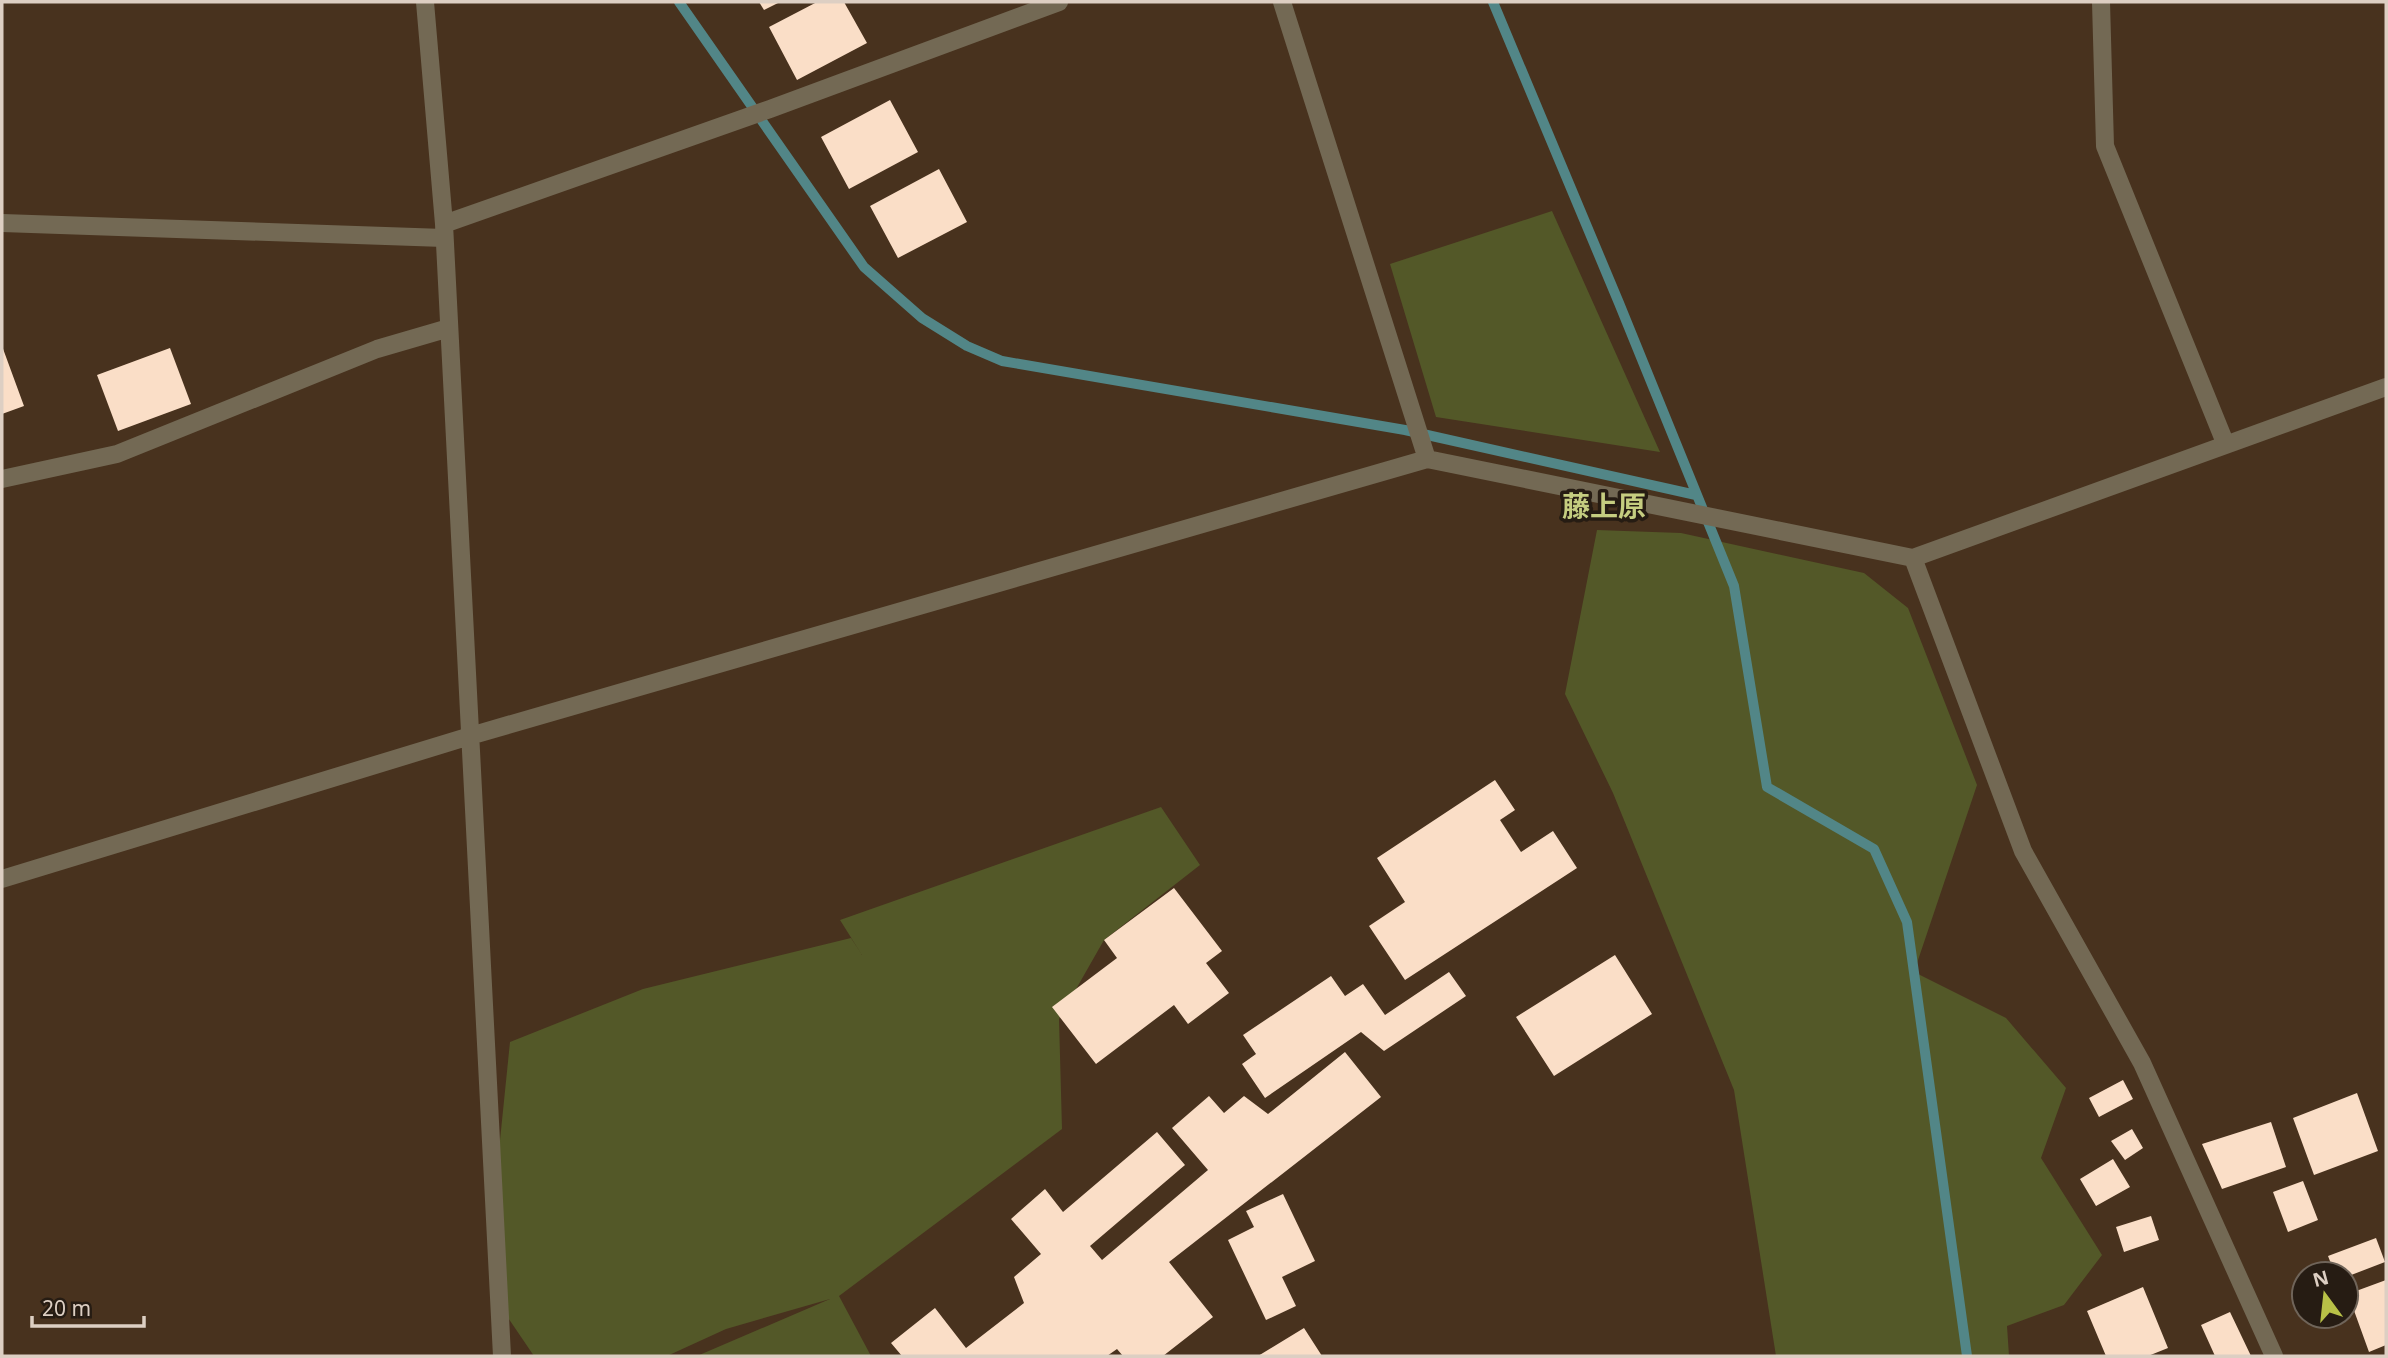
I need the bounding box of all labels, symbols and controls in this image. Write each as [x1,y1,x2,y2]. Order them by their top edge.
district label: 藤上原 [1562,486,1646,524]
north arrow [2290,1260,2360,1330]
text: N [2310,1264,2331,1293]
scale bar [32,1284,144,1328]
text: 20 m [42,1294,91,1322]

